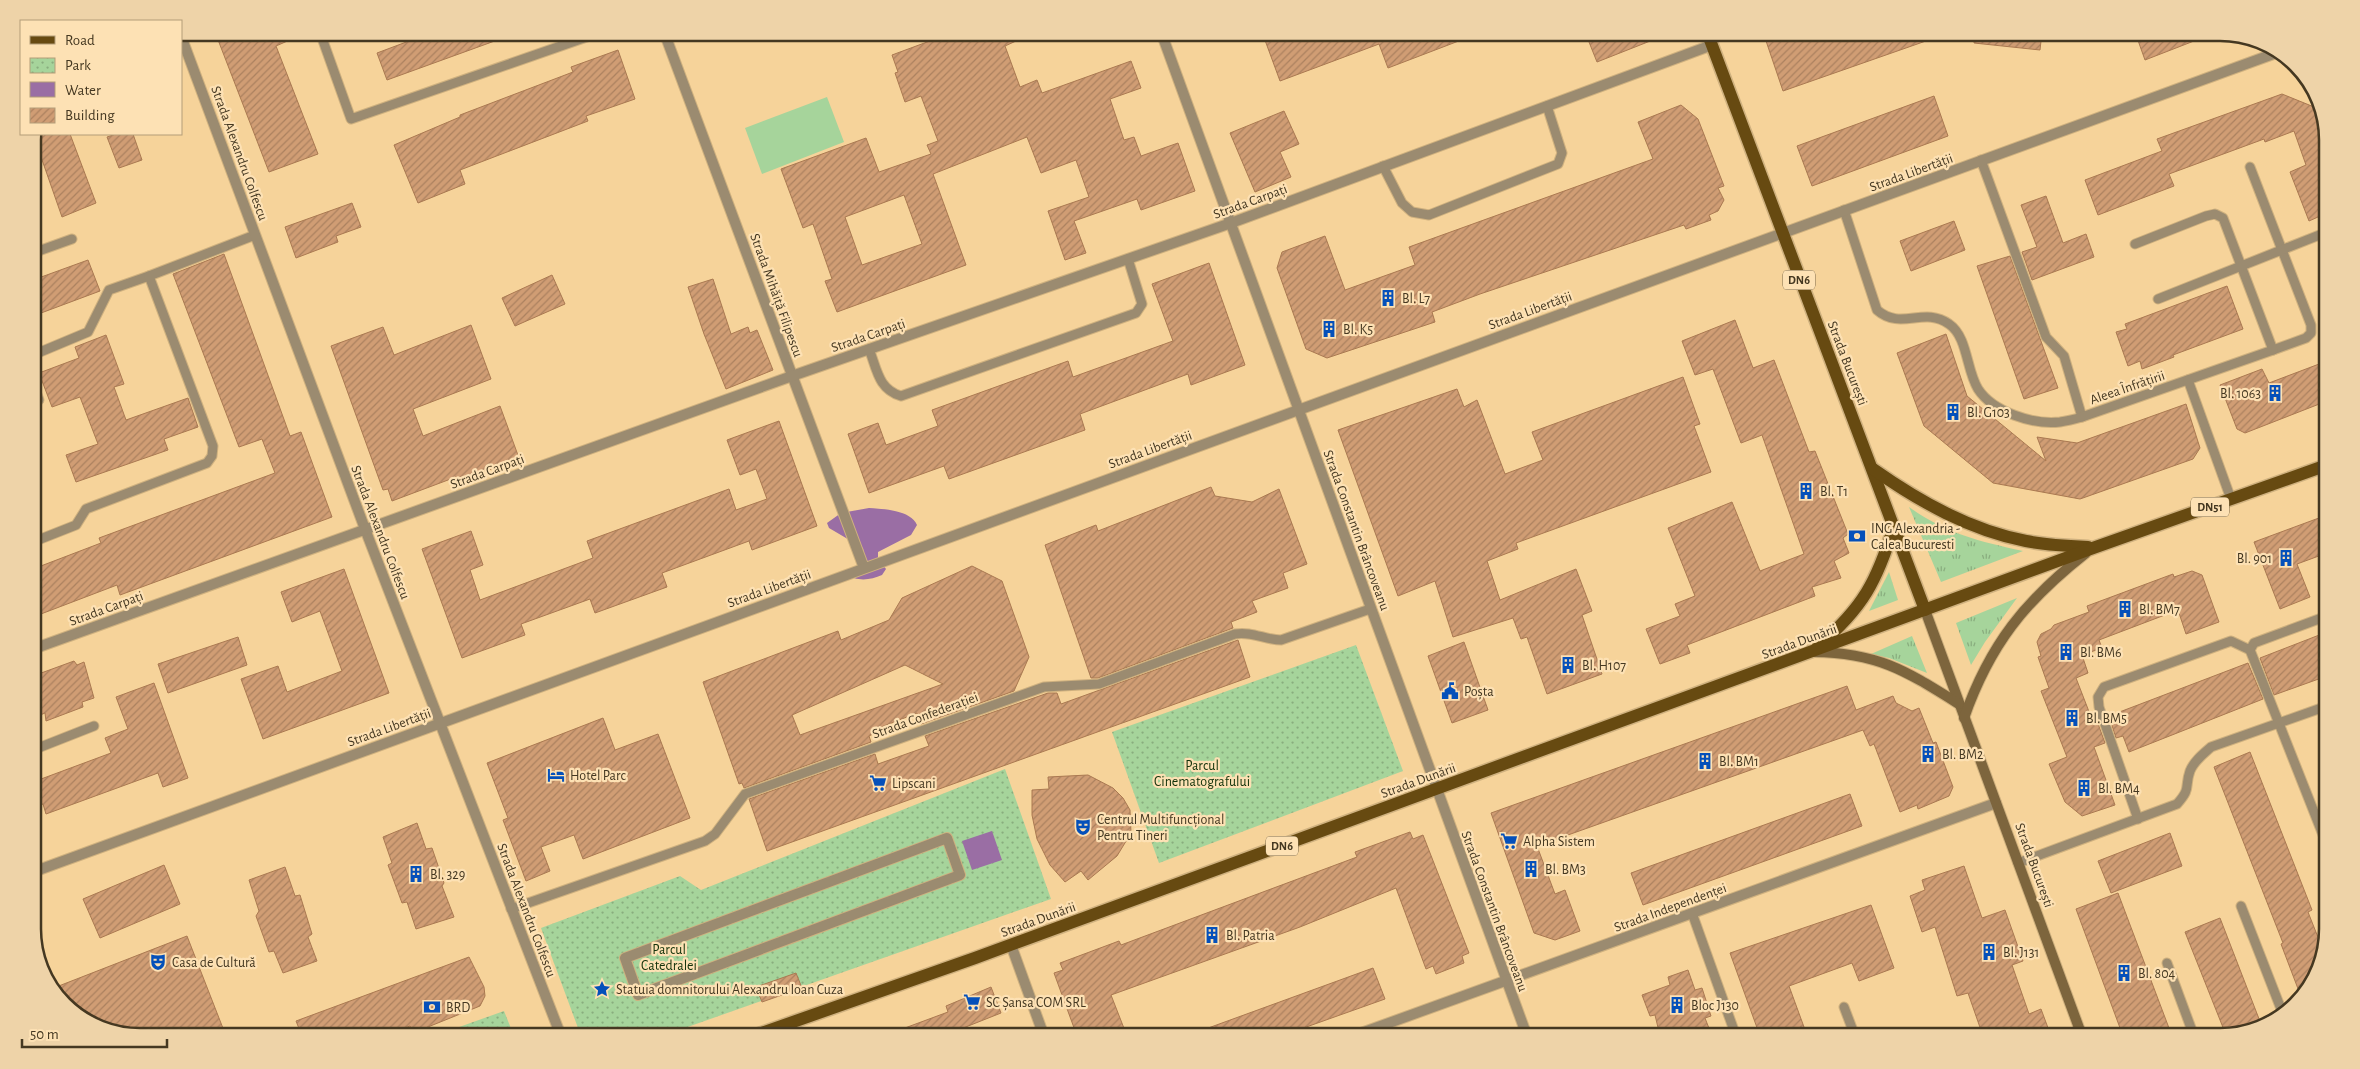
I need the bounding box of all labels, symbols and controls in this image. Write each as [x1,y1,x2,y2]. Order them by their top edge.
legend [20,20,182,135]
text: Road [65,33,95,48]
text: Park [65,58,91,73]
text: Water [65,83,101,98]
street label: Strada Alexandru Colfescu [208,84,270,222]
text: Building [65,108,115,123]
street label: Strada Libertății [1868,151,1955,195]
street label: Strada Carpați [1212,182,1290,223]
street label: Strada Mihăiță Filipescu [746,232,805,359]
road number: DN6 [1783,270,1815,290]
building icon: Bl. L7 [1378,288,1398,308]
street label: Strada Libertății [1487,289,1574,333]
place label: Bl. L7 [1402,292,1430,306]
street label: Strada Carpați [829,317,908,356]
building icon: Bl. K5 [1319,319,1339,339]
street label: Strada București [1824,319,1870,408]
place label: Bl. K5 [1343,323,1373,337]
street label: Aleea Înfrățirii [2087,367,2167,408]
building icon: Bl. 1063 [2265,383,2285,403]
place label: Bl. 1063 [2220,387,2261,401]
building icon: Bl. G103 [1943,402,1963,422]
place label: Bl. G103 [1967,406,2010,420]
street label: Strada Libertății [1107,428,1194,472]
street label: Strada Constantin Brâncoveanu [1320,448,1392,612]
street label: Strada Carpați [449,452,527,493]
street label: Strada Alexandru Colfescu [348,464,412,601]
building icon: Bl. T1 [1796,481,1816,501]
place label: Bl. T1 [1820,485,1848,499]
road number: DN51 [2191,498,2229,516]
place label: ING Alexandria - Calea Bucuresti [1871,522,1960,552]
bank icon: ING Alexandria - Calea Bucuresti [1847,526,1867,546]
building icon: Bl. 901 [2276,548,2296,568]
place label: Bl. 901 [2237,552,2272,566]
street label: Strada Libertății [726,567,813,611]
street label: Strada Carpați [68,589,146,630]
building icon: Bl. BM7 [2115,599,2135,619]
place label: Bl. BM7 [2139,603,2180,617]
street label: Strada Dunării [1760,622,1839,662]
building icon: Bl. BM6 [2056,642,2076,662]
place label: Bl. BM6 [2080,646,2122,660]
building icon: Bl. H107 [1558,655,1578,675]
place label: Bl. H107 [1582,659,1626,673]
public building icon: Poșta [1440,681,1460,701]
place label: Poșta [1464,685,1494,700]
street label: Strada Confederației [871,690,980,743]
street label: Strada Libertății [346,706,433,750]
building icon: Bl. BM5 [2062,708,2082,728]
place label: Bl. BM5 [2086,712,2127,726]
building icon: Bl. BM2 [1918,744,1938,764]
place label: Bl. BM2 [1942,748,1983,762]
building icon: Bl. BM1 [1695,751,1715,771]
place label: Bl. BM1 [1719,755,1759,769]
park label: Parcul Cinematografului [1154,759,1250,789]
street label: Strada Dunării [1379,761,1458,801]
hotel icon: Hotel Parc [546,765,566,785]
place label: Hotel Parc [570,769,626,783]
supermarket icon: Lipscani [868,773,888,793]
place label: Lipscani [892,777,936,791]
building icon: Bl. BM4 [2074,778,2094,798]
place label: Bl. BM4 [2098,782,2140,796]
place label: Centrul Multifuncțional Pentru Tineri [1097,813,1224,843]
theatre icon: Centrul Multifuncțional Pentru Tineri [1073,817,1093,837]
street label: Strada București [2011,821,2056,910]
street label: Strada Constantin Brâncoveanu [1458,829,1530,993]
supermarket icon: Alpha Sistem [1499,831,1519,851]
place label: Alpha Sistem [1523,835,1595,849]
road number: DN6 [1266,836,1298,856]
street label: Strada Alexandru Colfescu [494,842,558,979]
building icon: Bl. BM3 [1521,859,1541,879]
place label: Bl. BM3 [1545,863,1586,877]
building icon: Bl. 329 [406,864,426,884]
place label: Bl. 329 [430,868,465,882]
street label: Strada Independenței [1612,881,1729,936]
street label: Strada Dunării [999,900,1078,940]
building icon: Bl. Patria [1202,925,1222,945]
place label: Bl. Patria [1226,929,1275,943]
building icon: Bl. J131 [1979,942,1999,962]
park label: Parcul Catedralei [641,943,697,973]
place label: Bl. J131 [2003,946,2039,960]
theatre icon: Casa de Cultură [148,952,168,972]
place label: Casa de Cultură [172,956,256,970]
building icon: Bl. 804 [2114,963,2134,983]
place label: Bl. 804 [2138,967,2176,981]
place icon: Statuia domnitorului Alexandru Ioan Cuza [592,979,612,999]
place label: Statuia domnitorului Alexandru Ioan Cuza [616,983,844,997]
supermarket icon: SC Șansa COM SRL [962,992,982,1012]
building icon: Bloc J130 [1667,995,1687,1015]
place label: SC Șansa COM SRL [986,996,1086,1011]
bank icon: BRD [422,997,442,1017]
place label: Bloc J130 [1691,999,1739,1013]
place label: BRD [446,1001,470,1015]
scale bar [22,1016,168,1048]
text: 50 m [30,1027,59,1042]

